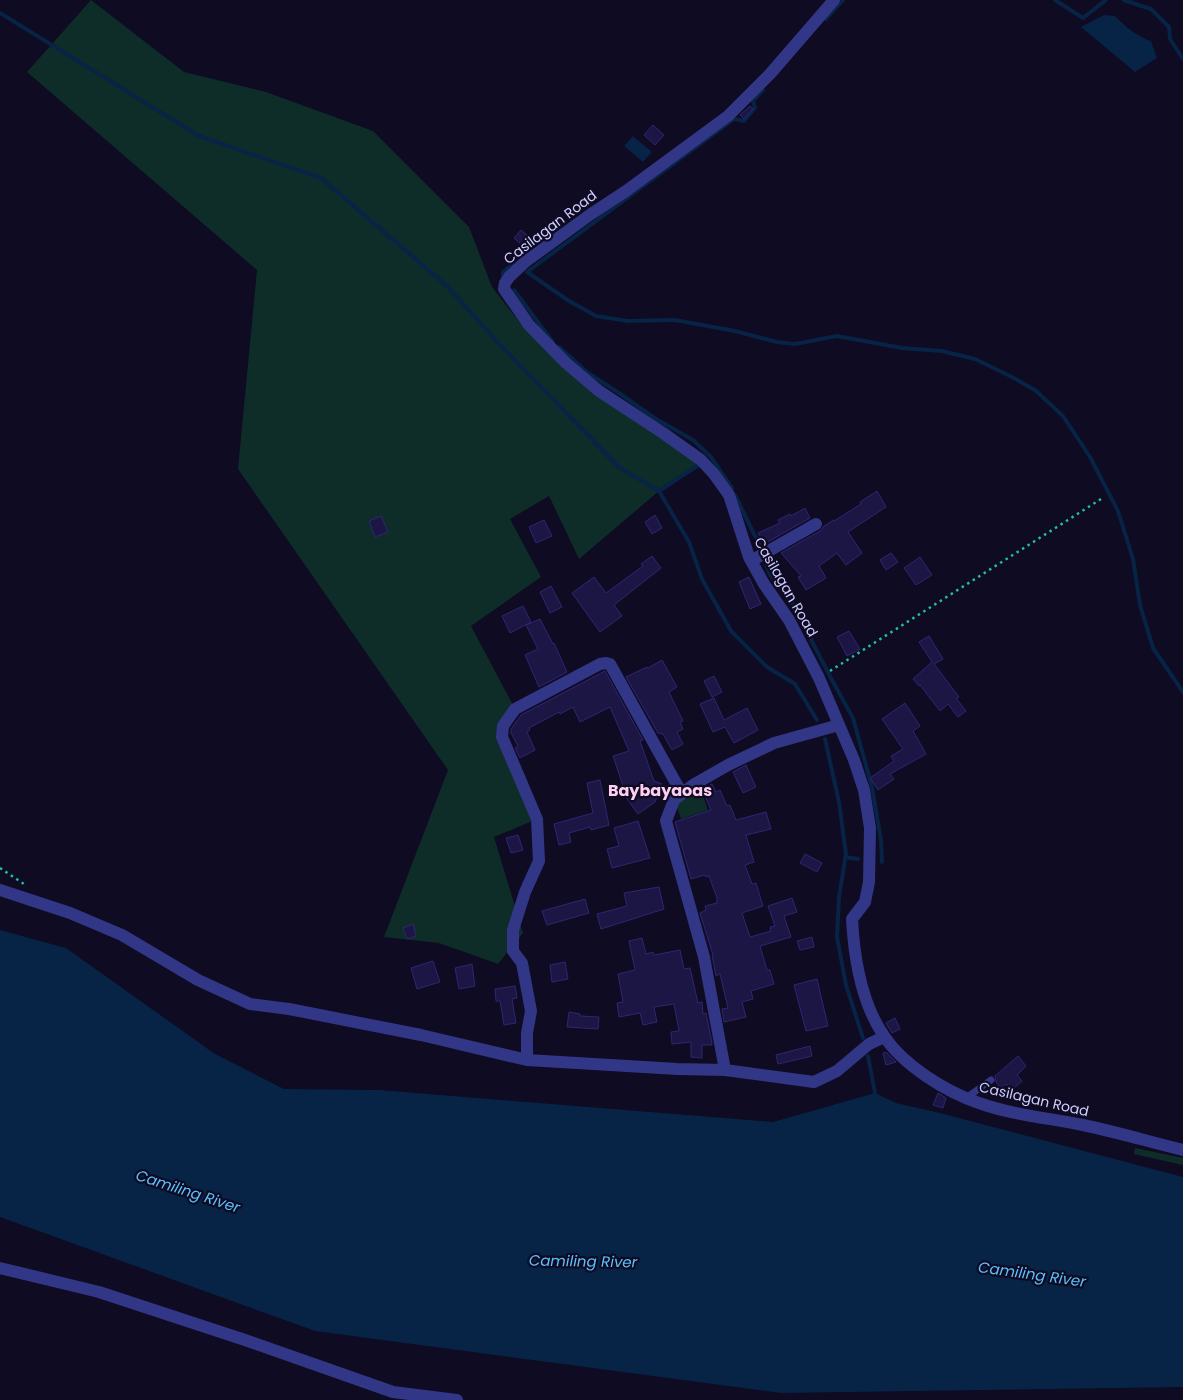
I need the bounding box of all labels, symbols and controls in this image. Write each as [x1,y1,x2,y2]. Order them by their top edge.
street label: Casilagan Road [499,185,601,269]
street label: Casilagan Road [749,534,823,640]
district label: Baybayaoas [608,779,712,802]
street label: Casilagan Road [977,1077,1091,1121]
water label: Camiling River [133,1164,243,1218]
water label: Camiling River [529,1250,638,1272]
water label: Camiling River [977,1256,1088,1292]

